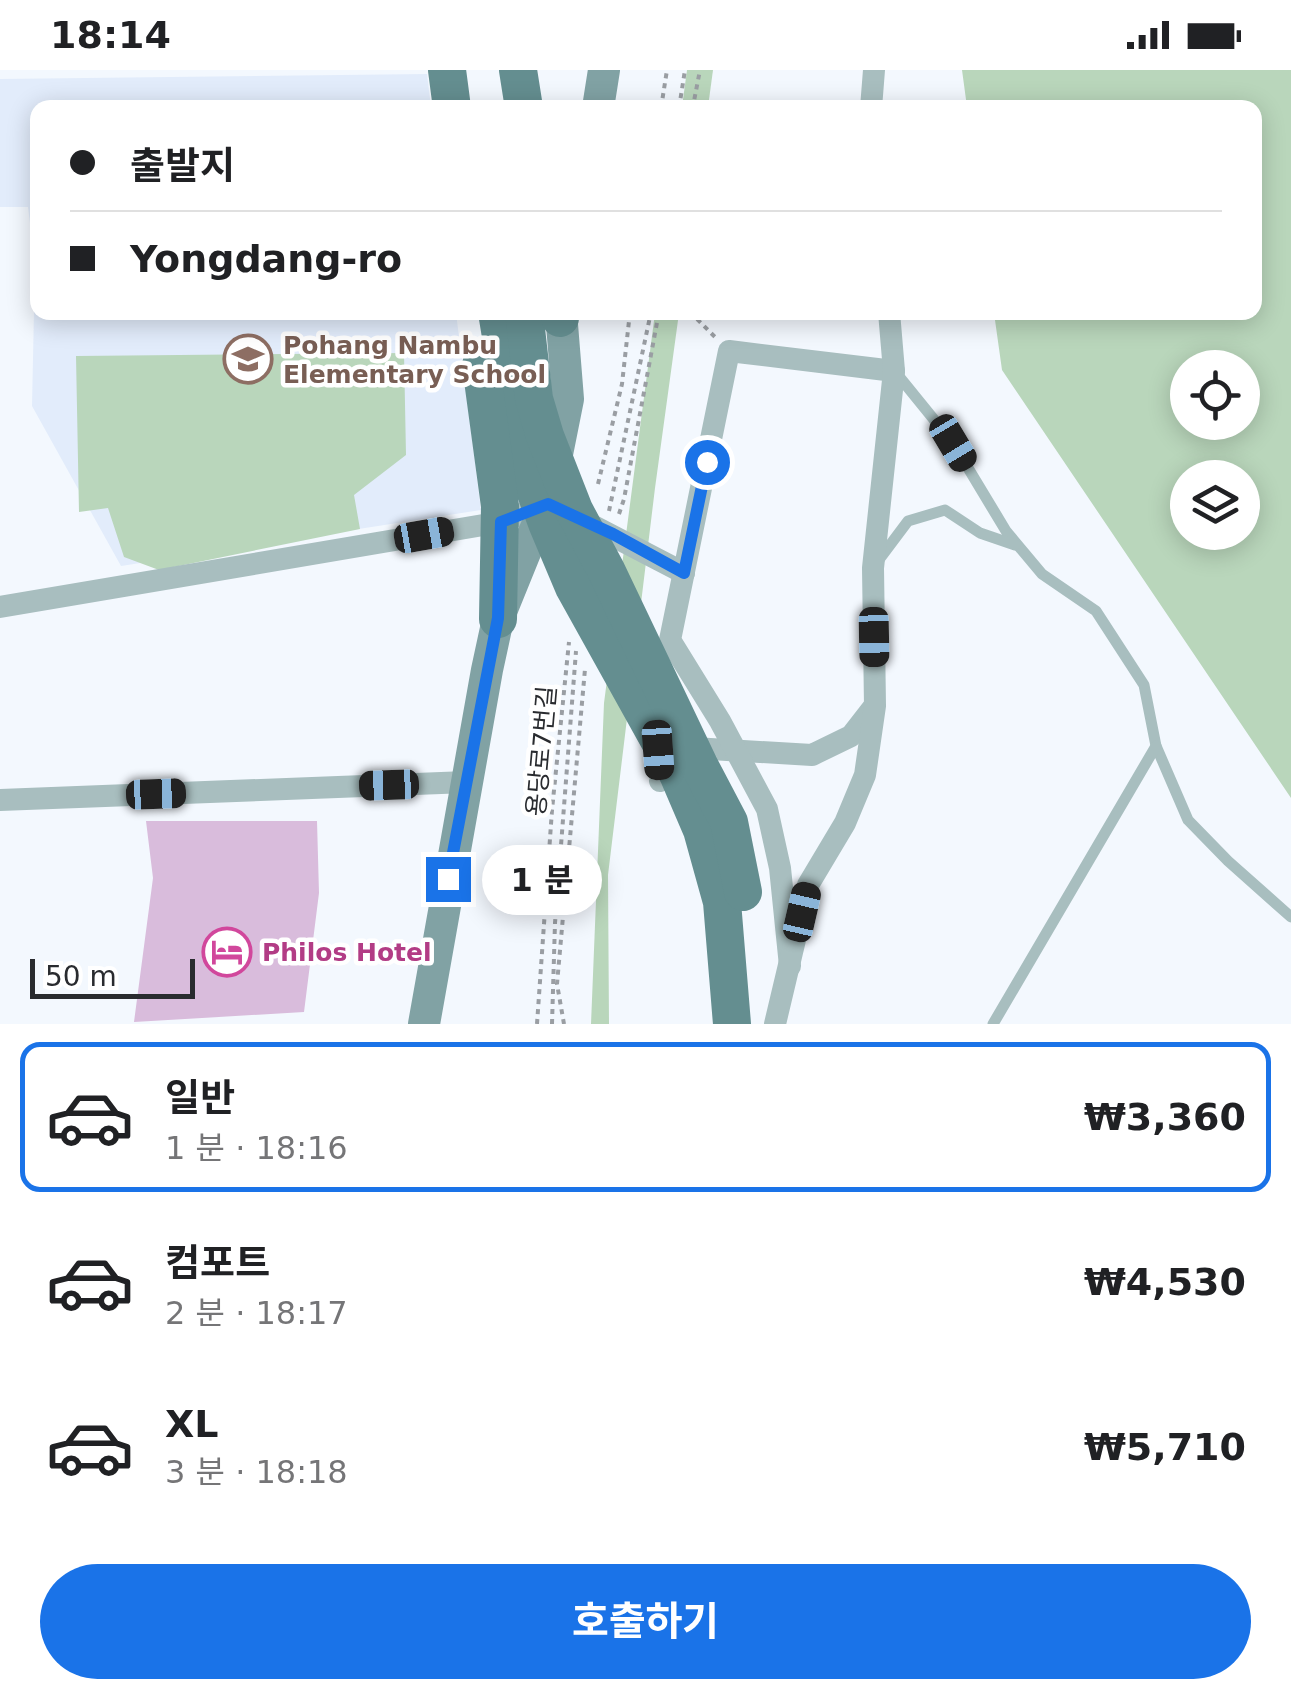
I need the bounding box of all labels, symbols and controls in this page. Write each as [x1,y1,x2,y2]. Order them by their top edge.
text: 18:14 [50,13,171,57]
text: 출발지 [130,144,235,188]
text: Yongdang-ro [130,237,402,281]
place label: Pohang Nambu Elementary School [283,331,546,389]
school or university icon: Pohang Nambu Elementary School [222,333,274,385]
map controls [1170,350,1260,550]
button: locate [1170,350,1260,440]
car [925,410,981,476]
route start [685,440,730,485]
button: layers [1170,460,1260,550]
car [392,515,456,555]
car [858,607,890,667]
street label: 용당로7번길 [521,685,562,818]
car [641,719,675,781]
car [358,769,420,801]
car [125,778,187,810]
callout: 1 분 [483,844,603,914]
route end [426,857,471,902]
text: 1 분 [511,861,573,899]
car [781,879,823,945]
hotel icon: Philos Hotel [201,926,253,978]
place label: Philos Hotel [262,938,432,967]
scale bar [30,954,195,998]
text: 50 m [45,960,117,993]
icon: car [45,1072,135,1162]
text: 일반 [165,1076,235,1120]
text: ₩3,360 [1084,1095,1246,1139]
text: 1 분 · 18:16 [165,1129,348,1167]
icon: car [45,1237,135,1327]
text: 컴포트 [165,1241,270,1285]
text: ₩4,530 [1084,1260,1246,1304]
text: 2 분 · 18:17 [165,1294,348,1332]
icon: car [45,1402,135,1492]
text: XL [165,1402,219,1446]
text: ₩5,710 [1084,1425,1246,1469]
text: 3 분 · 18:18 [165,1453,348,1491]
button: 호출하기 [40,1564,1251,1679]

